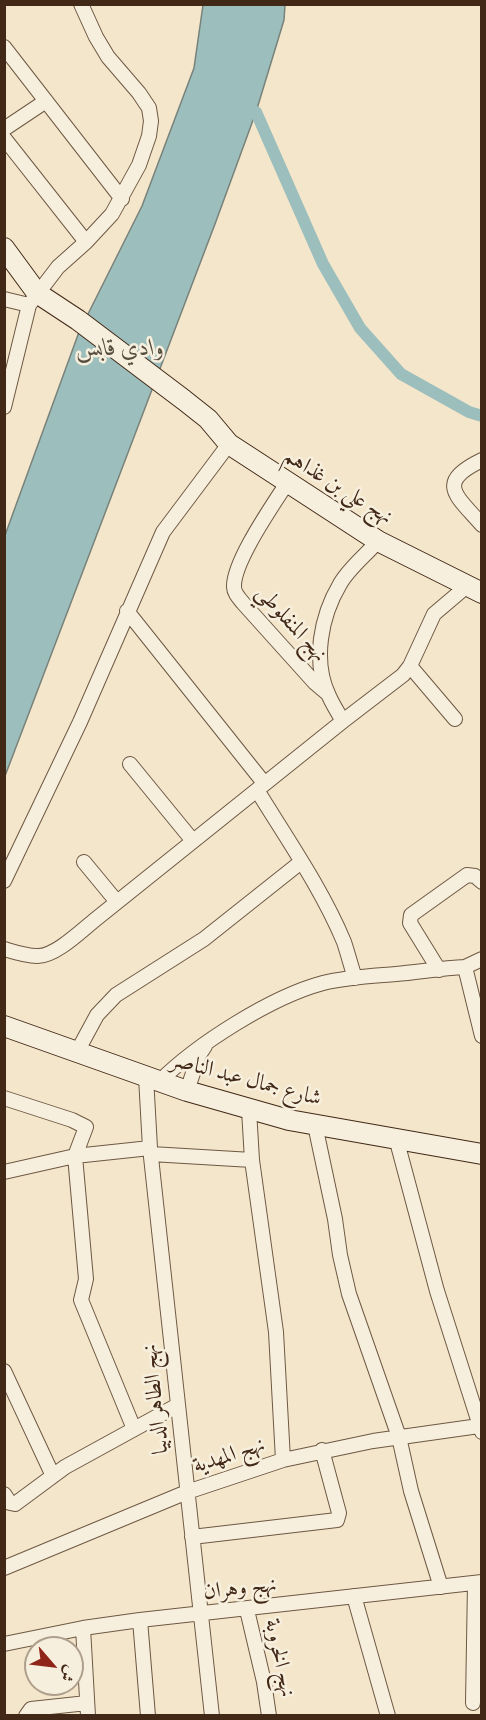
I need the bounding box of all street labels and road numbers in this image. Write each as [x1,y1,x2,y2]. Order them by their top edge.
street label: نهج علي بن غذاهم [279,443,397,531]
street label: نهج المنفلوطي [250,580,332,668]
street label: شارع جمال عبد الناصر [168,1047,324,1113]
street label: نهج الطاهر الدبيا [137,1343,175,1455]
street label: نهج المهدية [190,1432,268,1480]
street label: نهج وهران [202,1572,278,1606]
street label: نهج الخروبة [258,1616,300,1700]

